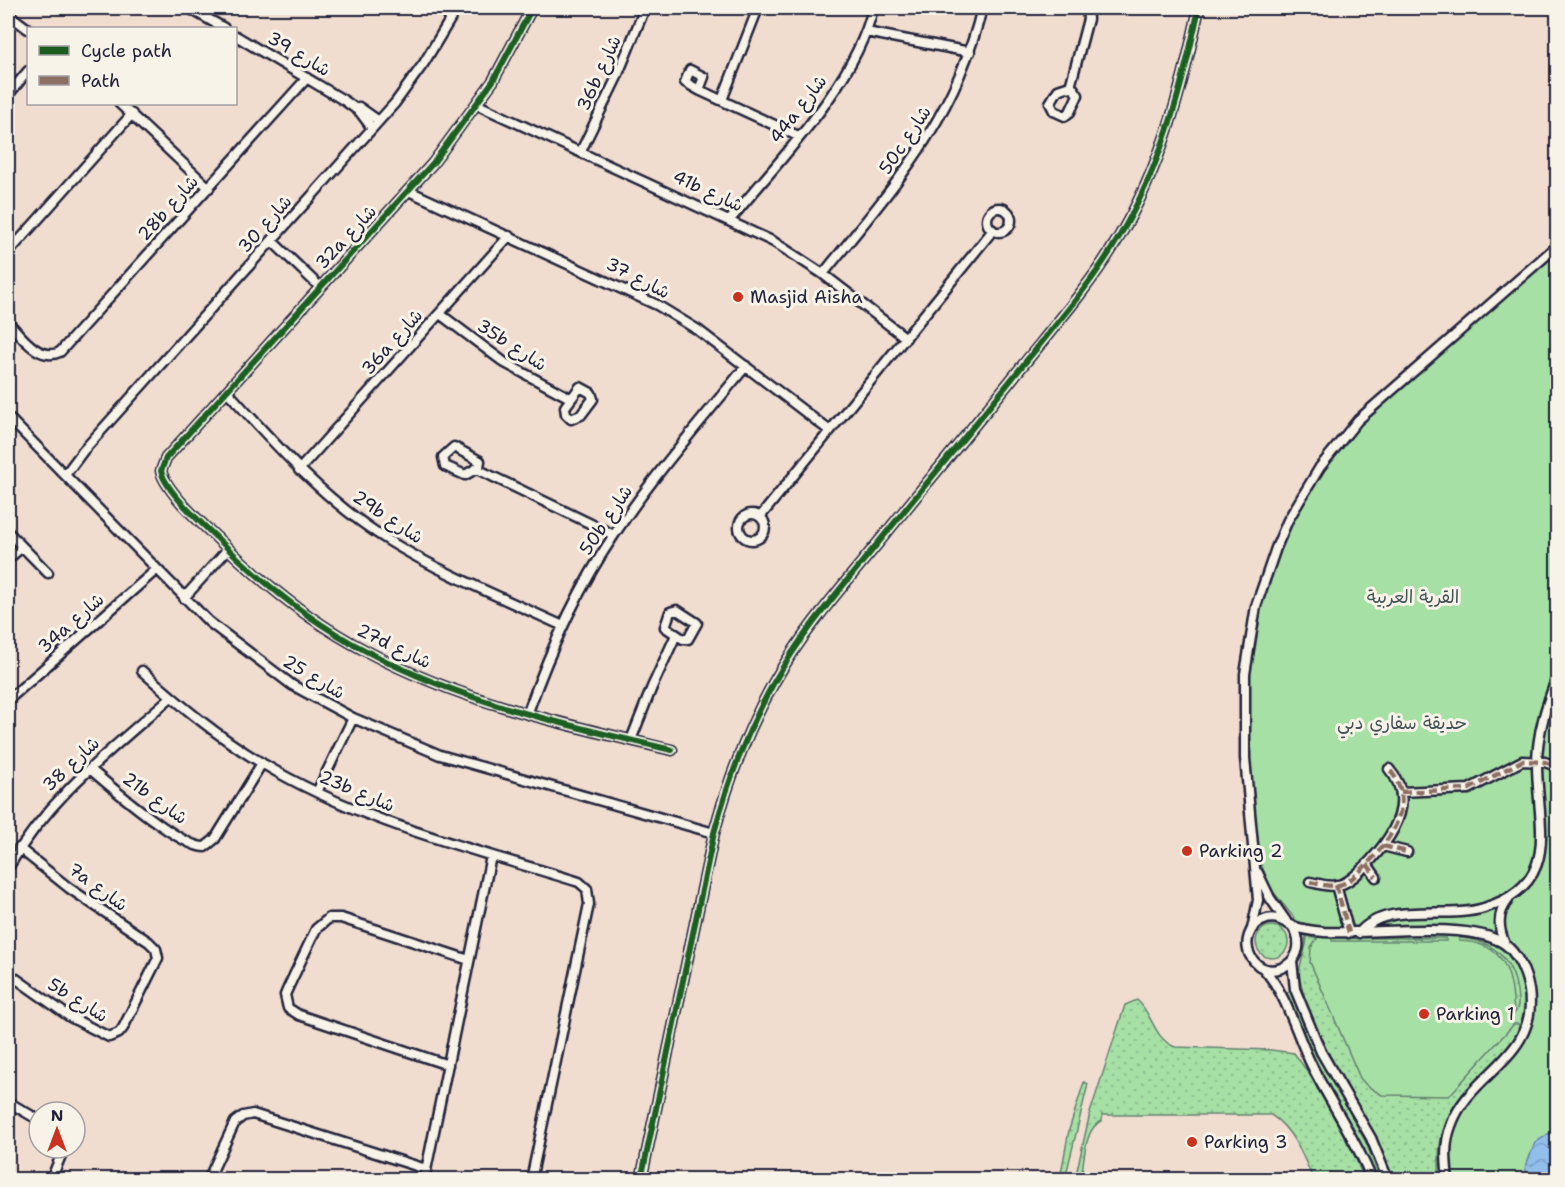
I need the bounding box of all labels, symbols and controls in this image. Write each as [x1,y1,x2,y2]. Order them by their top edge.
street label: شارع 39 [263,26,335,82]
legend [27,27,237,105]
street label: 36b شارع [571,31,627,115]
text: Cycle path [81,39,172,63]
text: Path [81,69,120,93]
street label: 44a شارع [764,70,832,148]
street label: 50c شارع [873,101,937,179]
street label: 41b شارع [669,164,747,218]
street label: 28b شارع [132,170,204,246]
street label: شارع 30 [233,190,297,258]
street label: 32a شارع [310,200,382,274]
street label: شارع 37 [602,252,674,304]
place label: Masjid Aisha [750,285,863,309]
marker: Masjid Aisha [731,290,745,304]
street label: 36a شارع [356,304,428,380]
street label: 35b شارع [472,313,552,377]
street label: 50b شارع [574,480,638,560]
street label: 29b شارع [348,485,428,549]
park label: القرية العربية [1367,585,1459,609]
street label: 34a شارع [33,588,109,658]
street label: 27d شارع [353,618,435,674]
street label: شارع 25 [279,649,349,705]
park label: حديقة سفاري دبي [1337,711,1467,739]
street label: شارع 38 [37,731,105,797]
street label: 23b شارع [316,764,398,818]
street label: 21b شارع [118,766,192,830]
place label: Parking 2 [1199,839,1283,863]
marker: Parking 2 [1180,844,1194,858]
street label: 7a شارع [63,857,133,917]
street label: 5b شارع [43,972,113,1028]
place label: Parking 1 [1436,1002,1515,1026]
marker: Parking 1 [1417,1007,1431,1021]
north arrow [27,1100,87,1160]
text: N [51,1105,63,1126]
place label: Parking 3 [1204,1130,1288,1154]
marker: Parking 3 [1185,1135,1199,1149]

